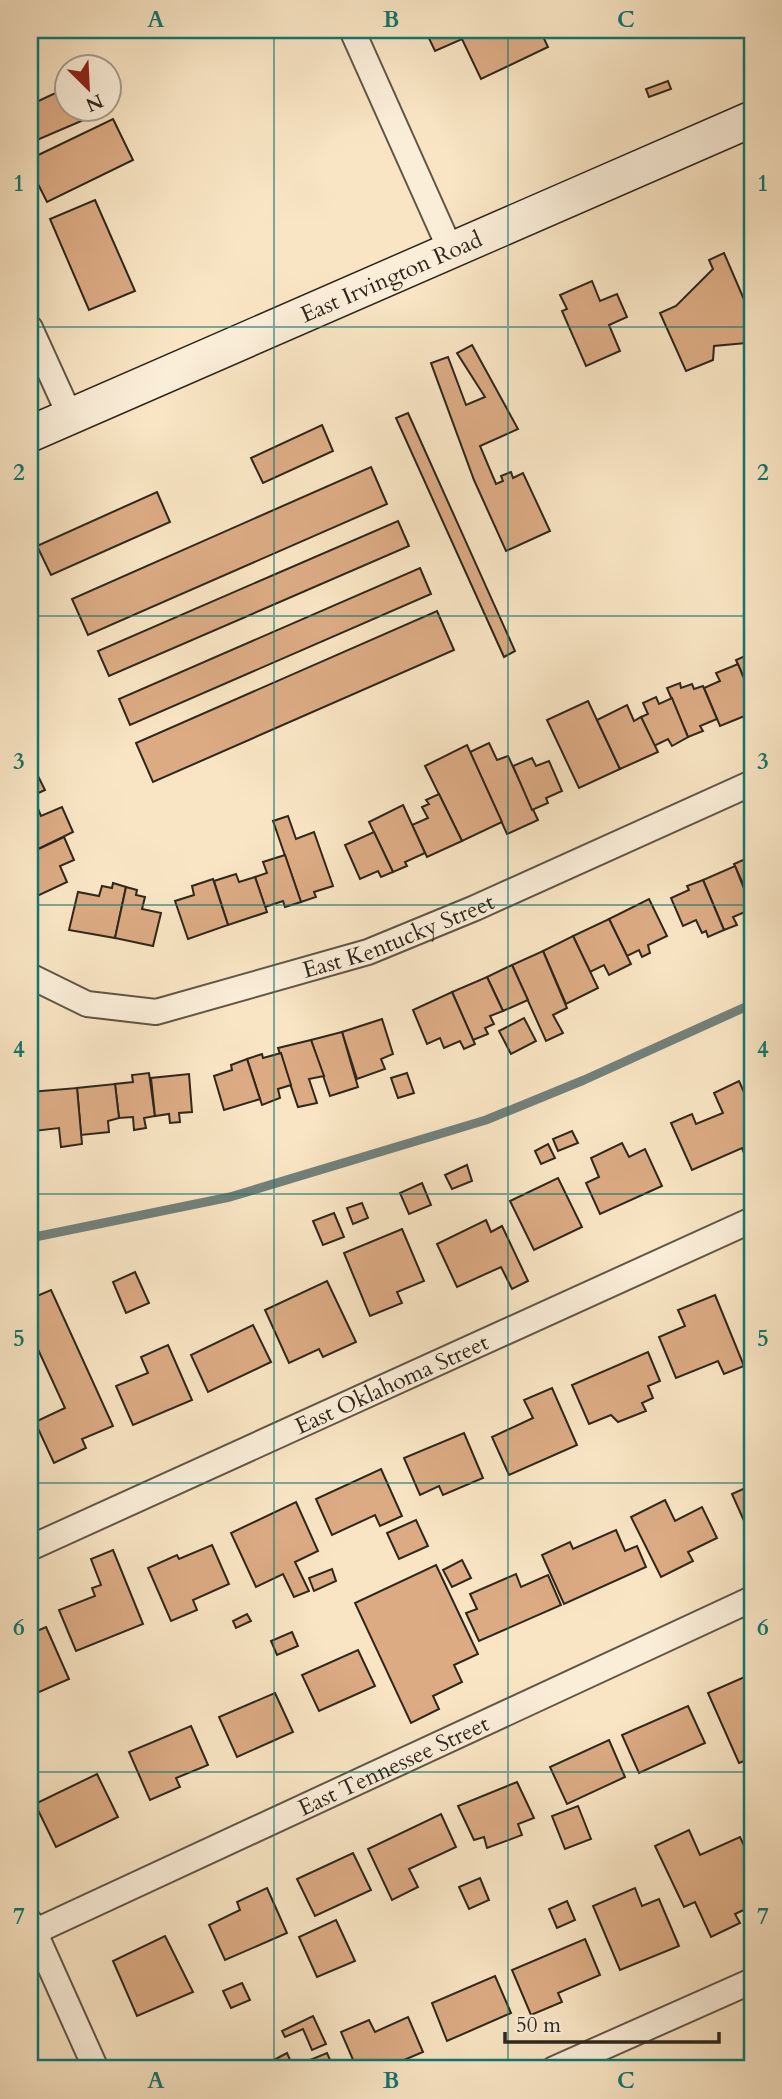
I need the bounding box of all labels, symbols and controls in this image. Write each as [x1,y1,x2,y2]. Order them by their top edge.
text: A [147,4,165,35]
text: B [383,4,399,35]
text: C [617,4,635,35]
north arrow [52,52,122,122]
text: N [81,87,107,118]
text: 1 [13,168,25,199]
text: 1 [757,168,769,199]
street label: East Irvington Road [296,223,488,330]
text: 2 [13,457,25,488]
text: 2 [757,457,769,488]
text: 3 [13,746,25,777]
text: 3 [757,746,769,777]
street label: East Kentucky Street [299,886,499,986]
text: 4 [13,1034,25,1065]
text: 4 [757,1034,769,1065]
text: 5 [13,1323,25,1354]
text: 5 [757,1323,769,1354]
street label: East Oklahoma Street [290,1327,493,1442]
text: 6 [13,1612,25,1643]
text: 6 [757,1612,769,1643]
street label: East Tennessee Street [293,1708,494,1823]
text: 7 [13,1901,25,1932]
text: 7 [757,1901,769,1932]
scale bar [505,2001,719,2045]
text: 50 m [516,2011,561,2040]
text: A [147,2065,165,2096]
text: B [383,2065,399,2096]
text: C [617,2065,635,2096]

